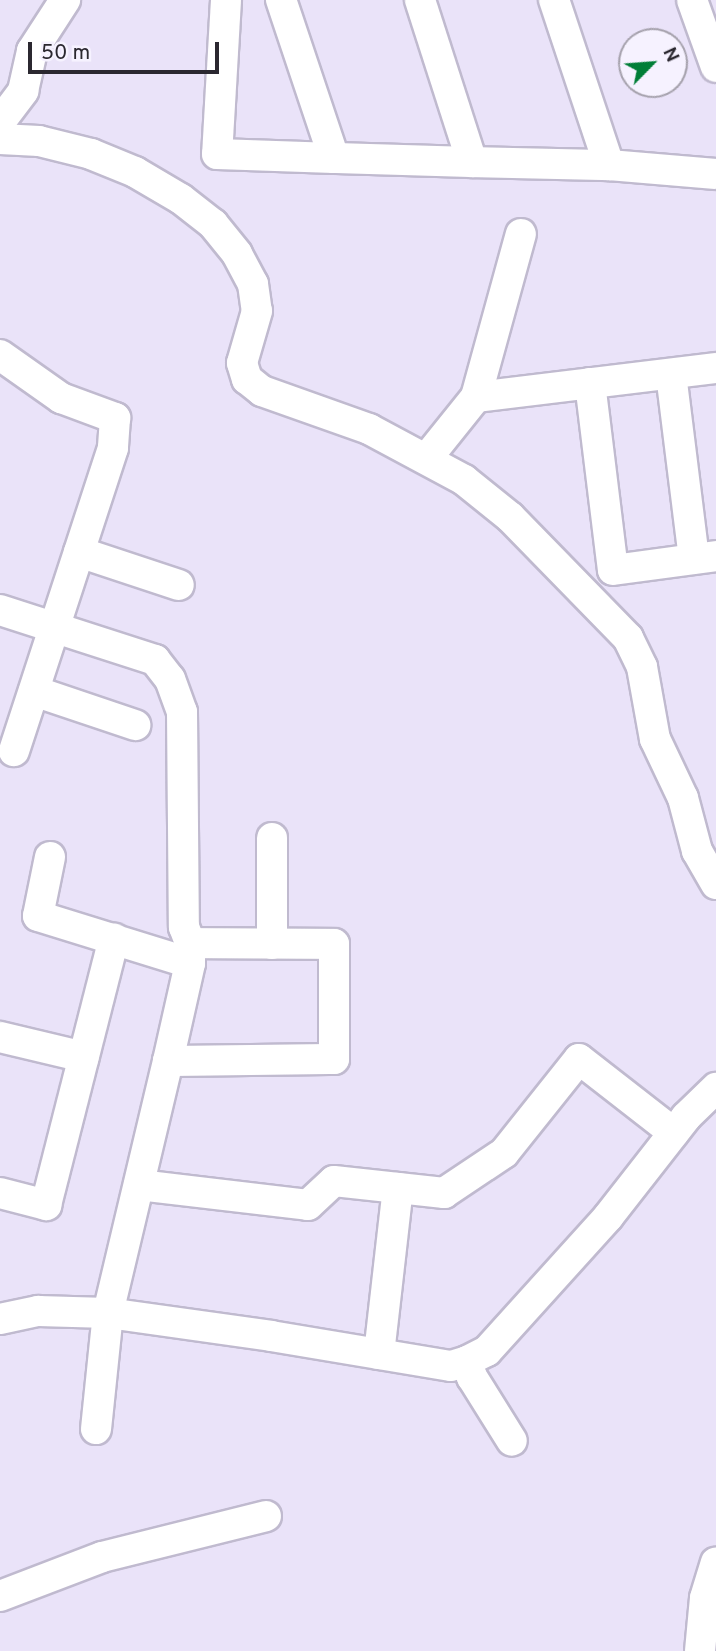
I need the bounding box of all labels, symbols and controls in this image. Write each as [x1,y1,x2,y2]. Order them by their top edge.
scale bar [32,28,222,72]
north arrow [618,28,688,98]
text: 50 m [41,40,90,67]
text: N [656,44,684,66]

